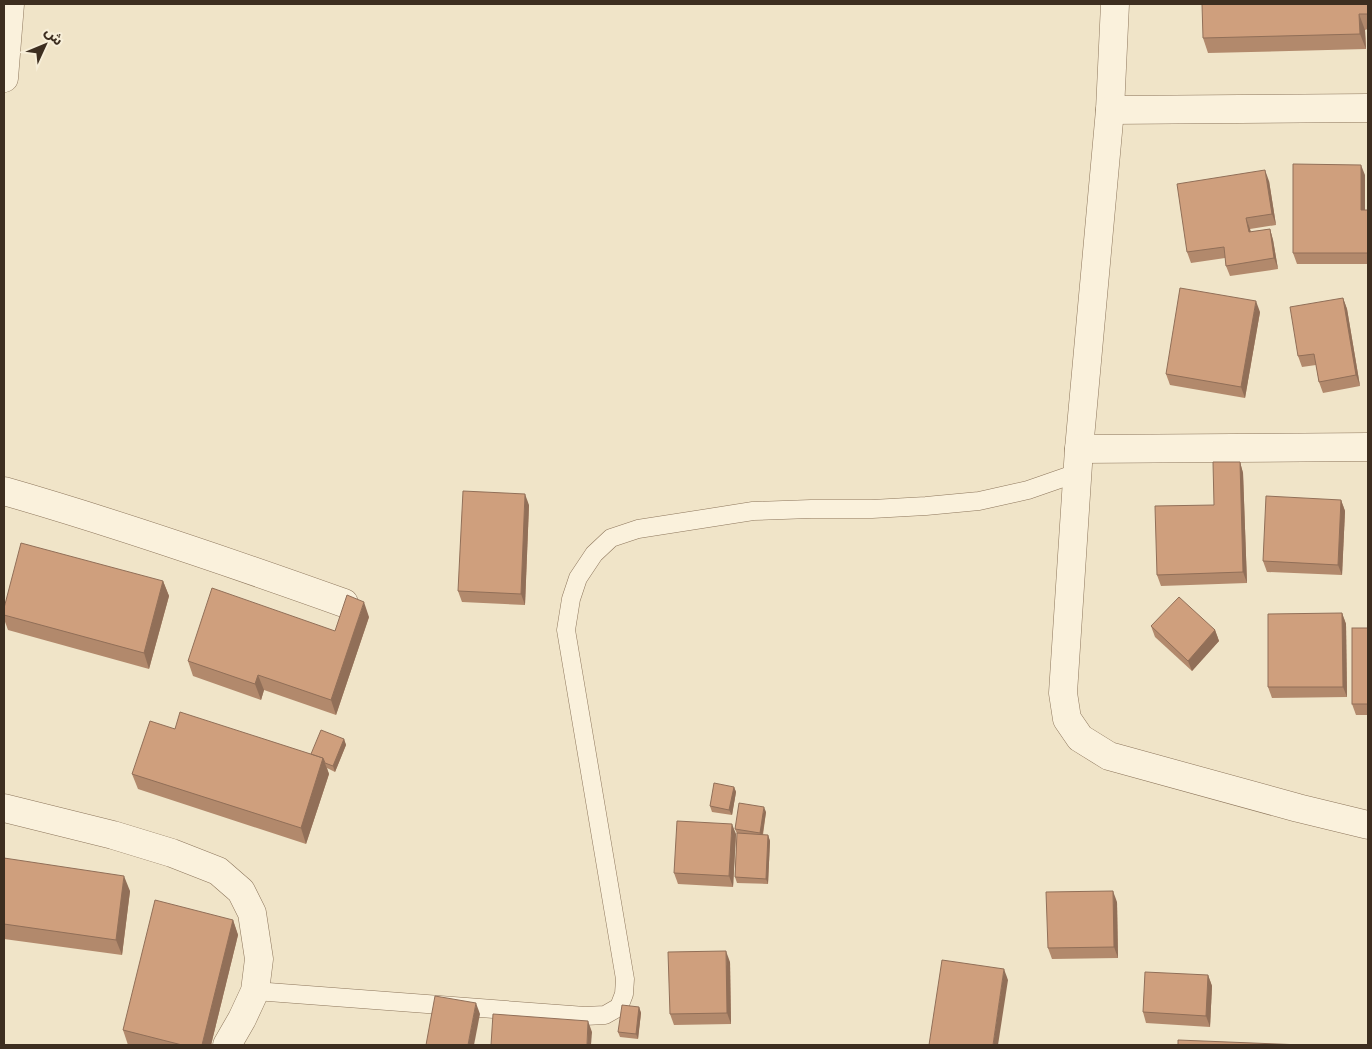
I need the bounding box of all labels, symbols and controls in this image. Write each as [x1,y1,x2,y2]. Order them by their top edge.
north arrow [20,20,70,70]
text: ش [41,23,67,49]

